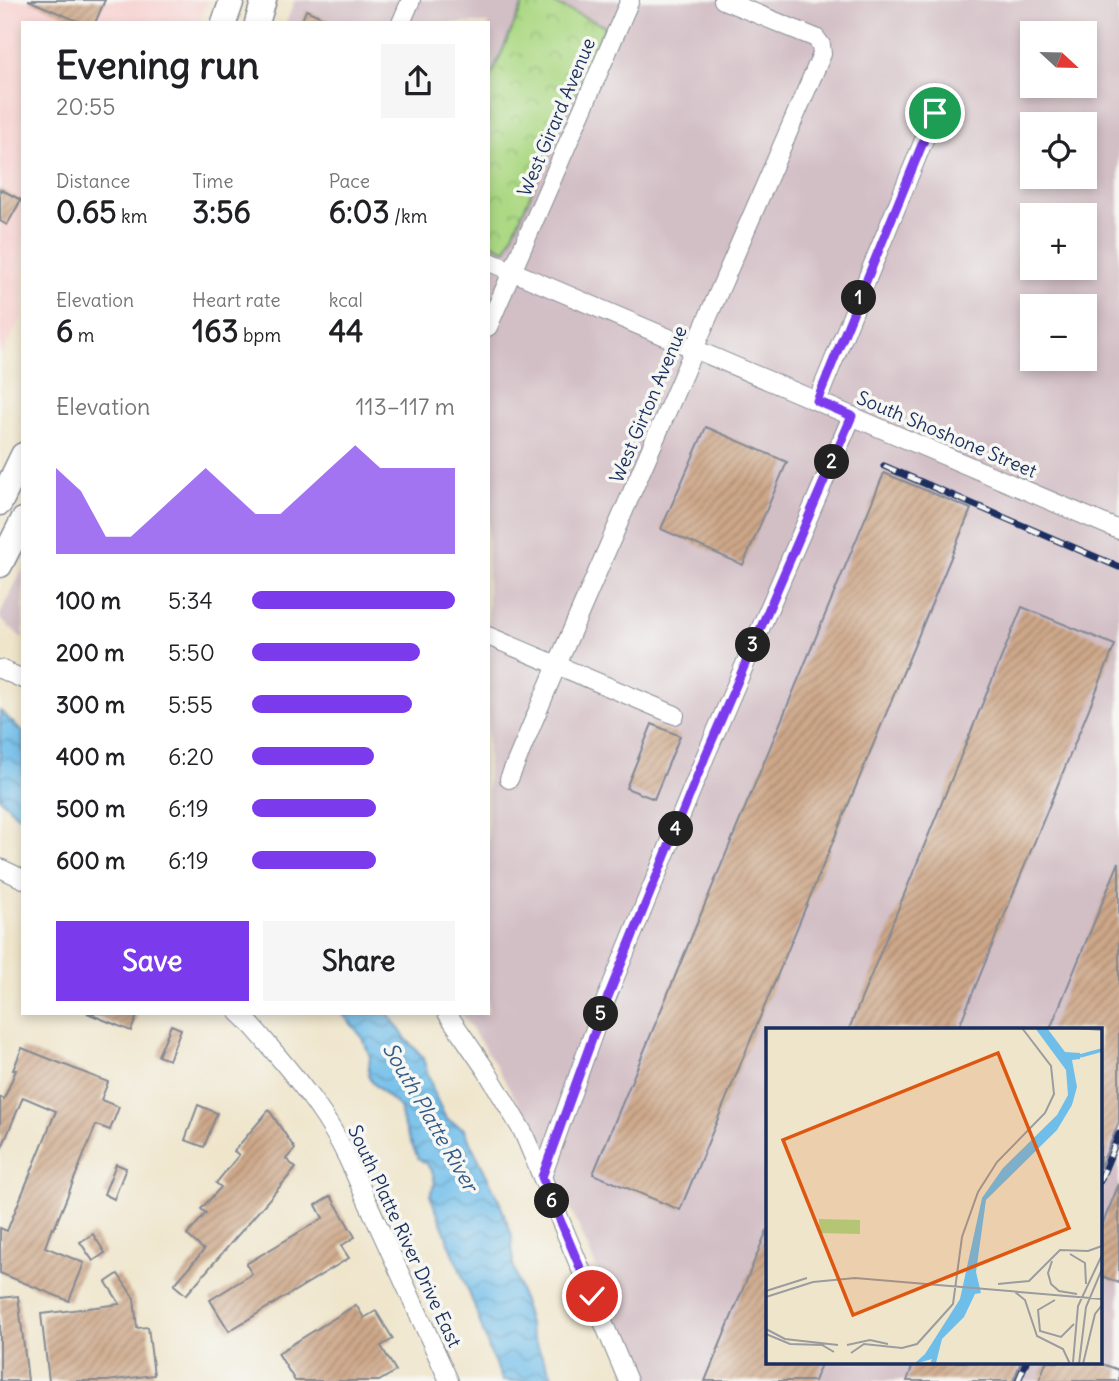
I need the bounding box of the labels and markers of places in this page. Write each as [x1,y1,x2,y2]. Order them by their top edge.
pin [905,83,965,143]
pin: 1 [842,280,876,316]
pin: 2 [814,444,850,480]
pin: 3 [736,628,770,662]
pin: 4 [658,812,694,846]
pin: 5 [584,996,618,1032]
pin: 6 [534,1184,570,1218]
pin [562,1266,622,1326]

